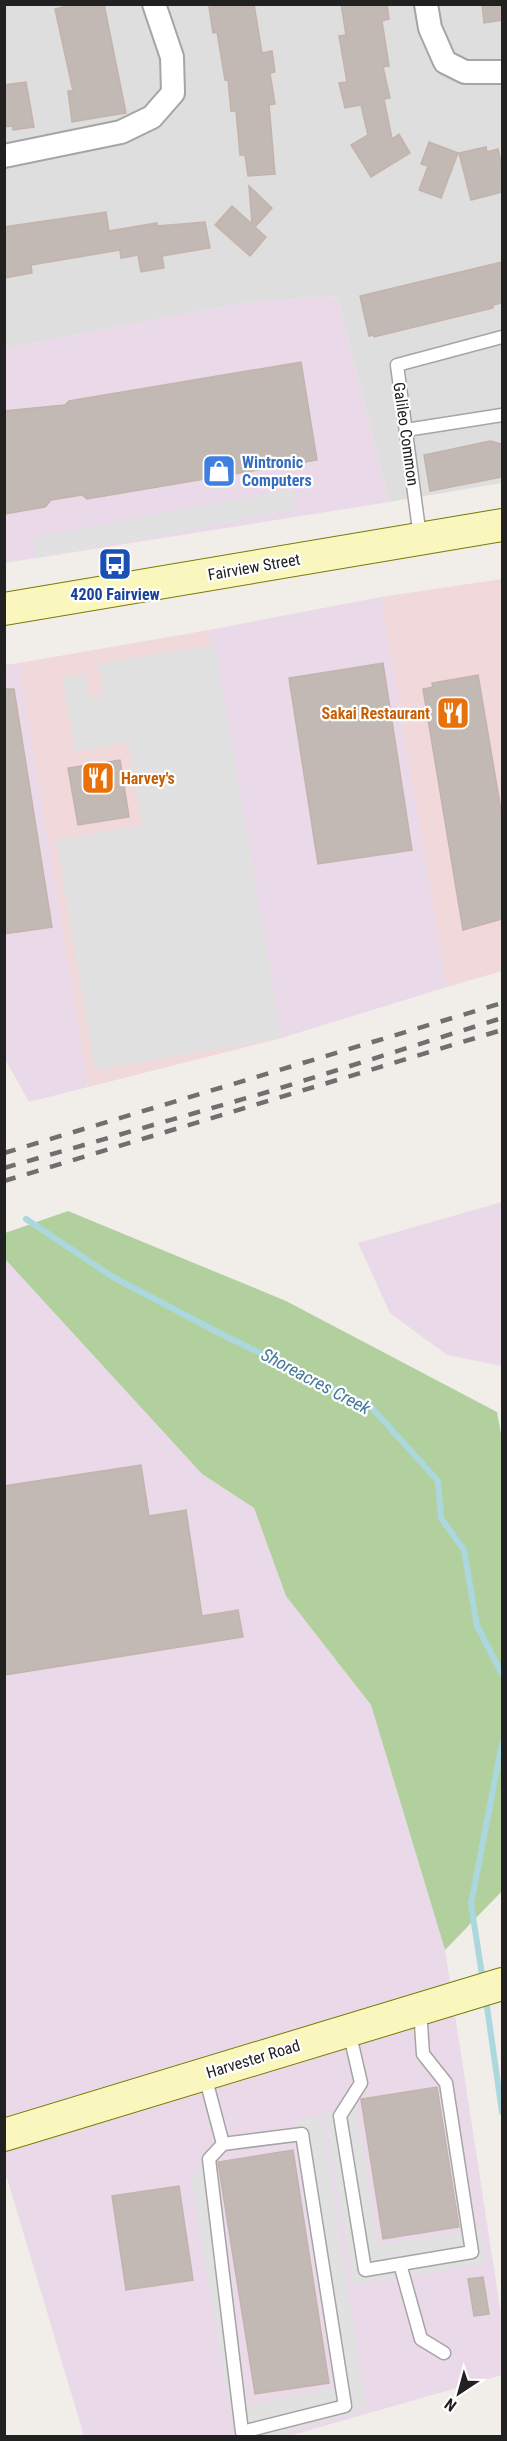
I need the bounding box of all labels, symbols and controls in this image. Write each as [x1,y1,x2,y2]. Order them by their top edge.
street label: Galileo Common [389,381,423,487]
shop icon: Wintronic Computers [201,453,237,489]
place label: Wintronic Computers [242,453,312,490]
bus stop icon: 4200 Fairview [97,546,133,582]
street label: Fairview Street [206,549,302,584]
place label: 4200 Fairview [70,585,160,604]
restaurant icon: Sakai Restaurant [435,695,471,731]
place label: Sakai Restaurant [321,704,430,723]
restaurant icon: Harvey's [80,760,116,796]
place label: Harvey's [121,769,175,788]
water label: Shoreacres Creek [258,1343,375,1419]
street label: Harvester Road [204,2036,302,2082]
north arrow [429,2363,489,2423]
text: N [441,2394,460,2415]

